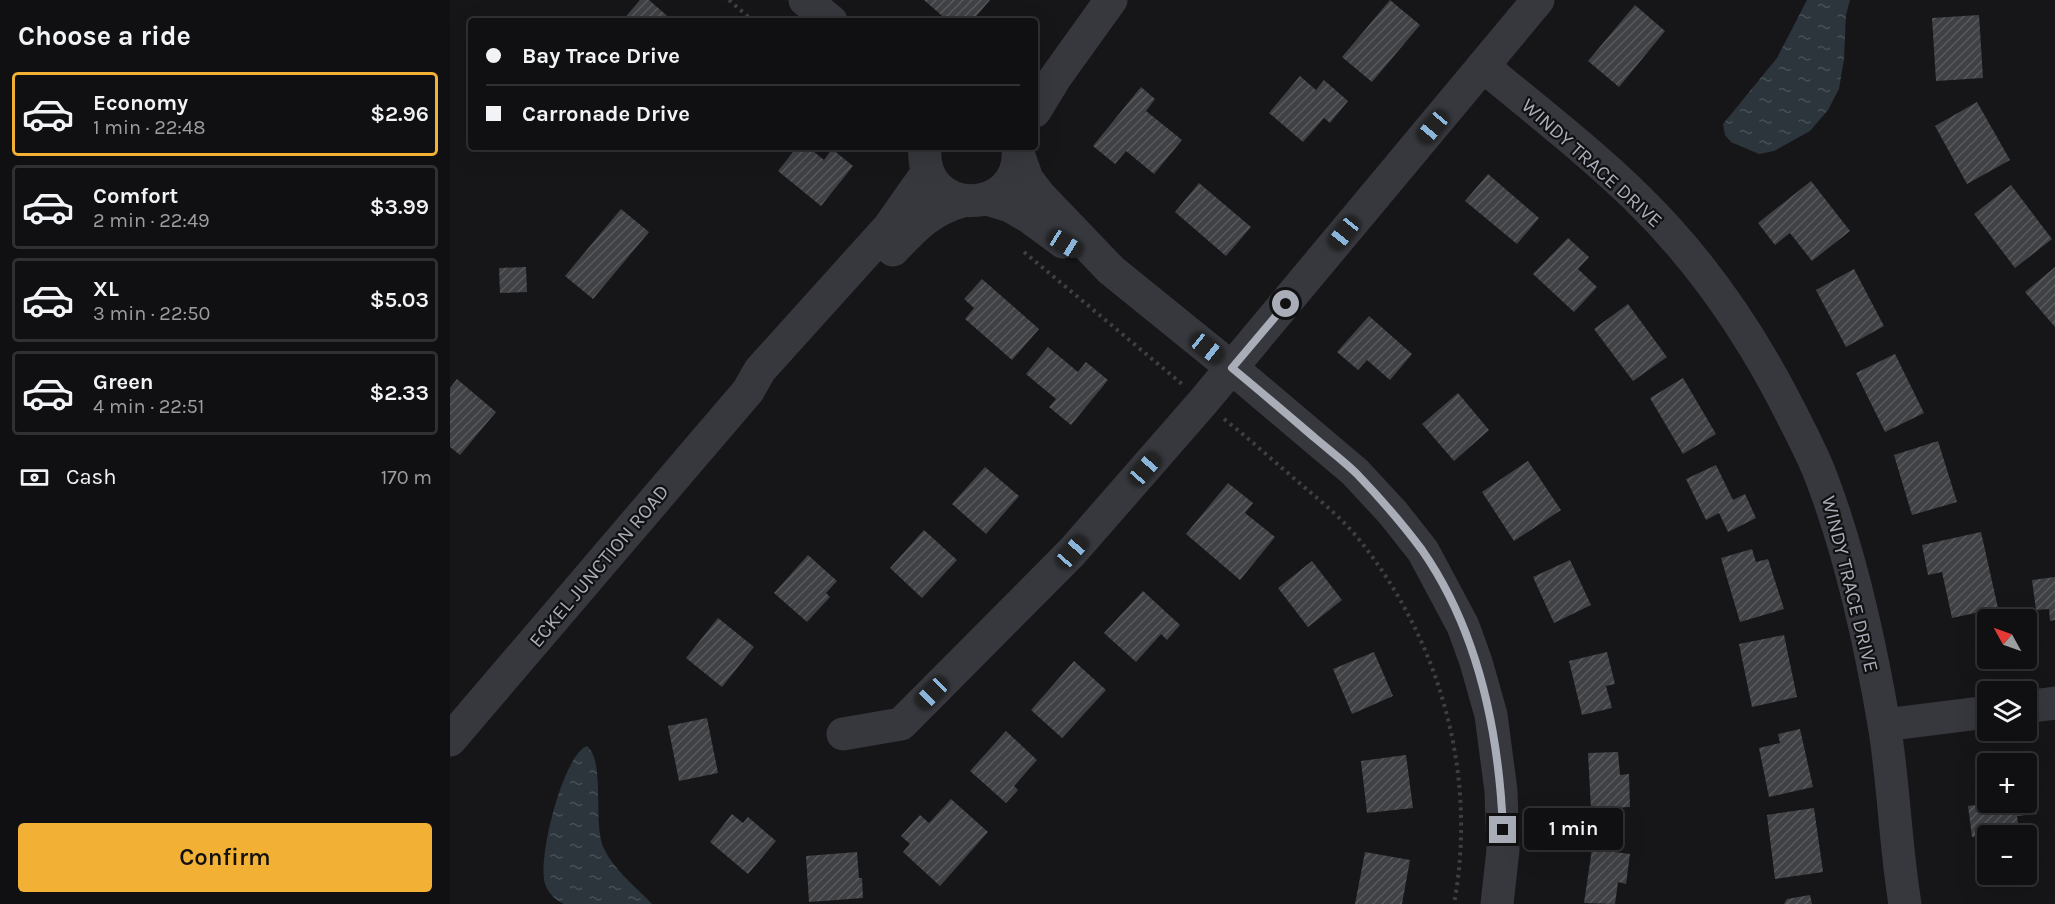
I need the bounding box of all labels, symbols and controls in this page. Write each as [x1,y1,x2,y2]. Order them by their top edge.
text: Choose a ride [18,20,191,52]
text: Bay Trace Drive [522,43,680,69]
icon: car [21,87,75,141]
text: Economy [93,90,188,116]
street label: WINDY TRACE DRIVE [1517,94,1667,232]
text: $2.96 [370,101,429,127]
text: Carronade Drive [522,101,690,127]
car [1415,107,1451,147]
text: 1 min · 22:48 [93,116,205,139]
icon: car [21,180,75,234]
text: Comfort [93,183,178,209]
text: $3.99 [370,194,429,220]
text: 2 min · 22:49 [93,209,210,232]
car [1326,213,1362,253]
car [1045,227,1085,261]
icon: car [21,273,75,327]
text: XL [93,276,119,302]
text: $5.03 [370,287,429,313]
route start [1272,290,1299,317]
text: 3 min · 22:50 [93,302,210,325]
car [1187,330,1227,366]
icon: car [21,366,75,420]
text: Green [93,369,154,395]
text: $2.33 [370,380,429,406]
text: 4 min · 22:51 [93,395,204,418]
car [1126,450,1164,488]
icon: cash [18,461,51,494]
text: Cash [66,464,116,490]
text: 170 m [381,466,432,489]
street label: ECKEL JUNCTION ROAD [524,480,674,652]
street label: WINDY TRACE DRIVE [1817,493,1883,675]
car [1053,533,1091,571]
north arrow [1977,609,2037,669]
map controls [1977,609,2037,885]
car [913,674,951,712]
button: layers [1977,681,2037,741]
button: + [1977,753,2037,813]
callout: 1 min [1524,809,1623,851]
route end [1489,816,1516,843]
text: 1 min [1549,817,1598,840]
button: Confirm [18,823,432,892]
button: − [1977,825,2037,885]

